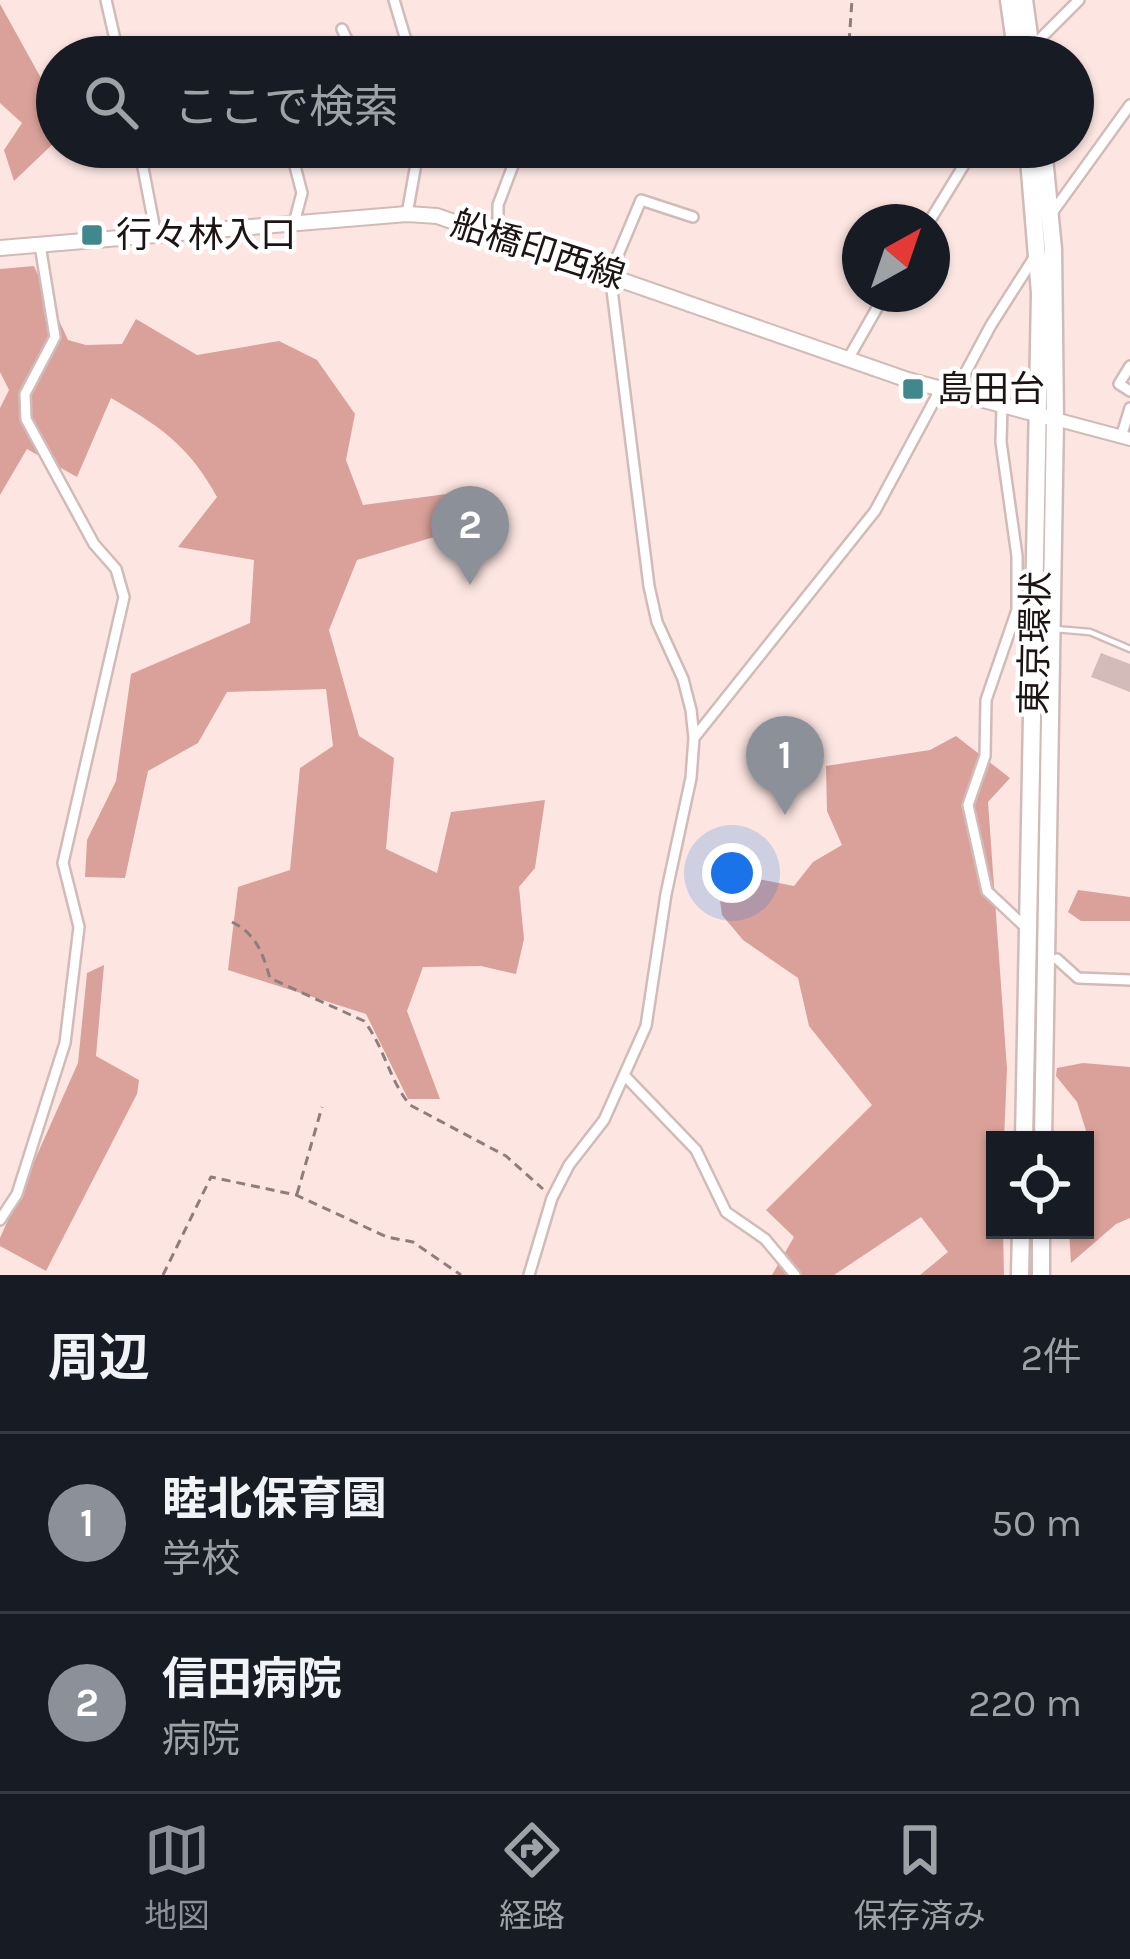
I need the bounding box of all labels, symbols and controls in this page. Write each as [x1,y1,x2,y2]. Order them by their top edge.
search box [36,36,1094,168]
icon: search [78,69,144,135]
text: ここで検索 [174,81,399,133]
street label: 船橋印西線 [446,202,630,298]
north arrow [842,204,950,312]
place label: 行々林入口 [116,214,296,256]
marker: 行々林入口 [79,222,105,248]
place label: 島田台 [937,368,1045,410]
marker: 島田台 [900,376,926,402]
pin: 2 [431,486,509,585]
street label: 東京環状 [1013,571,1057,715]
pin: 1 [746,716,824,815]
your location [702,843,762,903]
map controls [986,1131,1094,1239]
button: locate [986,1131,1094,1239]
text: 周辺 [48,1328,150,1388]
text: 2件 [1020,1334,1082,1380]
text: 睦北保育園 [162,1473,387,1525]
text: 1 [80,1500,94,1546]
text: 50 m [991,1500,1082,1546]
text: 学校 [162,1536,240,1582]
text: 信田病院 [162,1653,342,1705]
text: 2 [75,1680,99,1726]
text: 220 m [968,1680,1082,1726]
text: 病院 [162,1716,240,1762]
tab: 地図 [144,1817,210,1937]
tab: 経路 [499,1817,565,1937]
tab: 保存済み [854,1817,986,1937]

